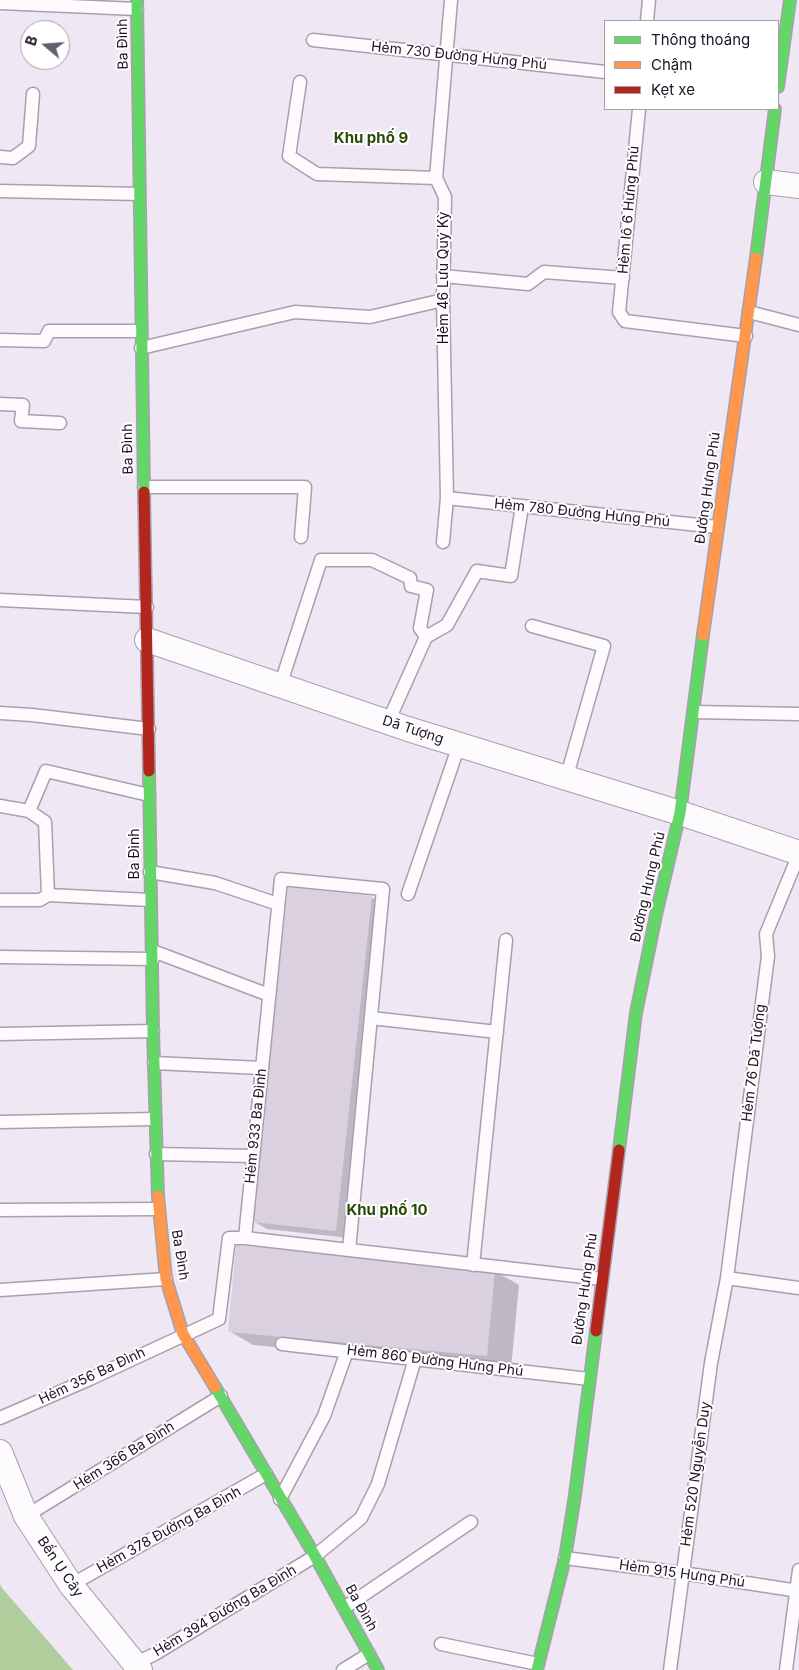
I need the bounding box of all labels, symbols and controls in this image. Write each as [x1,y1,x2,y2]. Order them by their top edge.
street label: Ba Đình [114,18,132,70]
north arrow [20,20,70,70]
legend [604,20,779,110]
text: Thông thoáng [651,30,750,49]
text: B [22,33,41,48]
street label: Hẻm 730 Đường Hưng Phú [370,38,548,74]
text: Chậm [651,55,692,74]
text: Kẹt xe [651,80,695,99]
district label: Khu phố 9 [334,129,408,147]
street label: Hẻm lô 6 Hưng Phú [615,145,643,275]
street label: Hẻm 46 Lưu Quý Kỳ [436,212,452,344]
street label: Ba Đình [119,423,137,475]
street label: Đường Hưng Phú [692,431,724,545]
street label: Hẻm 780 Đường Hưng Phú [493,495,671,531]
street label: Dã Tượng [380,712,446,748]
street label: Ba Đình [127,828,143,880]
street label: Đường Hưng Phú [627,830,669,944]
street label: Hẻm 76 Dã Tượng [738,1003,770,1123]
street label: Hẻm 933 Ba Đình [242,1068,270,1184]
district label: Khu phố 10 [346,1201,428,1219]
street label: Ba Đình [168,1228,192,1282]
street label: Đường Hưng Phú [569,1232,601,1346]
street label: Hẻm 860 Đường Hưng Phú [346,1342,524,1380]
street label: Hẻm 356 Ba Đình [36,1344,148,1408]
street label: Hẻm 520 Nguyễn Duy [678,1400,714,1548]
street label: Hẻm 366 Ba Đình [70,1418,178,1494]
street label: Hẻm 378 Đường Ba Đình [94,1483,244,1577]
street label: Bến Ụ Cây [34,1533,86,1601]
street label: Hẻm 915 Hưng Phú [618,1557,746,1591]
street label: Hẻm 394 Đường Ba Đình [151,1562,299,1660]
street label: Ba Đình [341,1582,381,1634]

